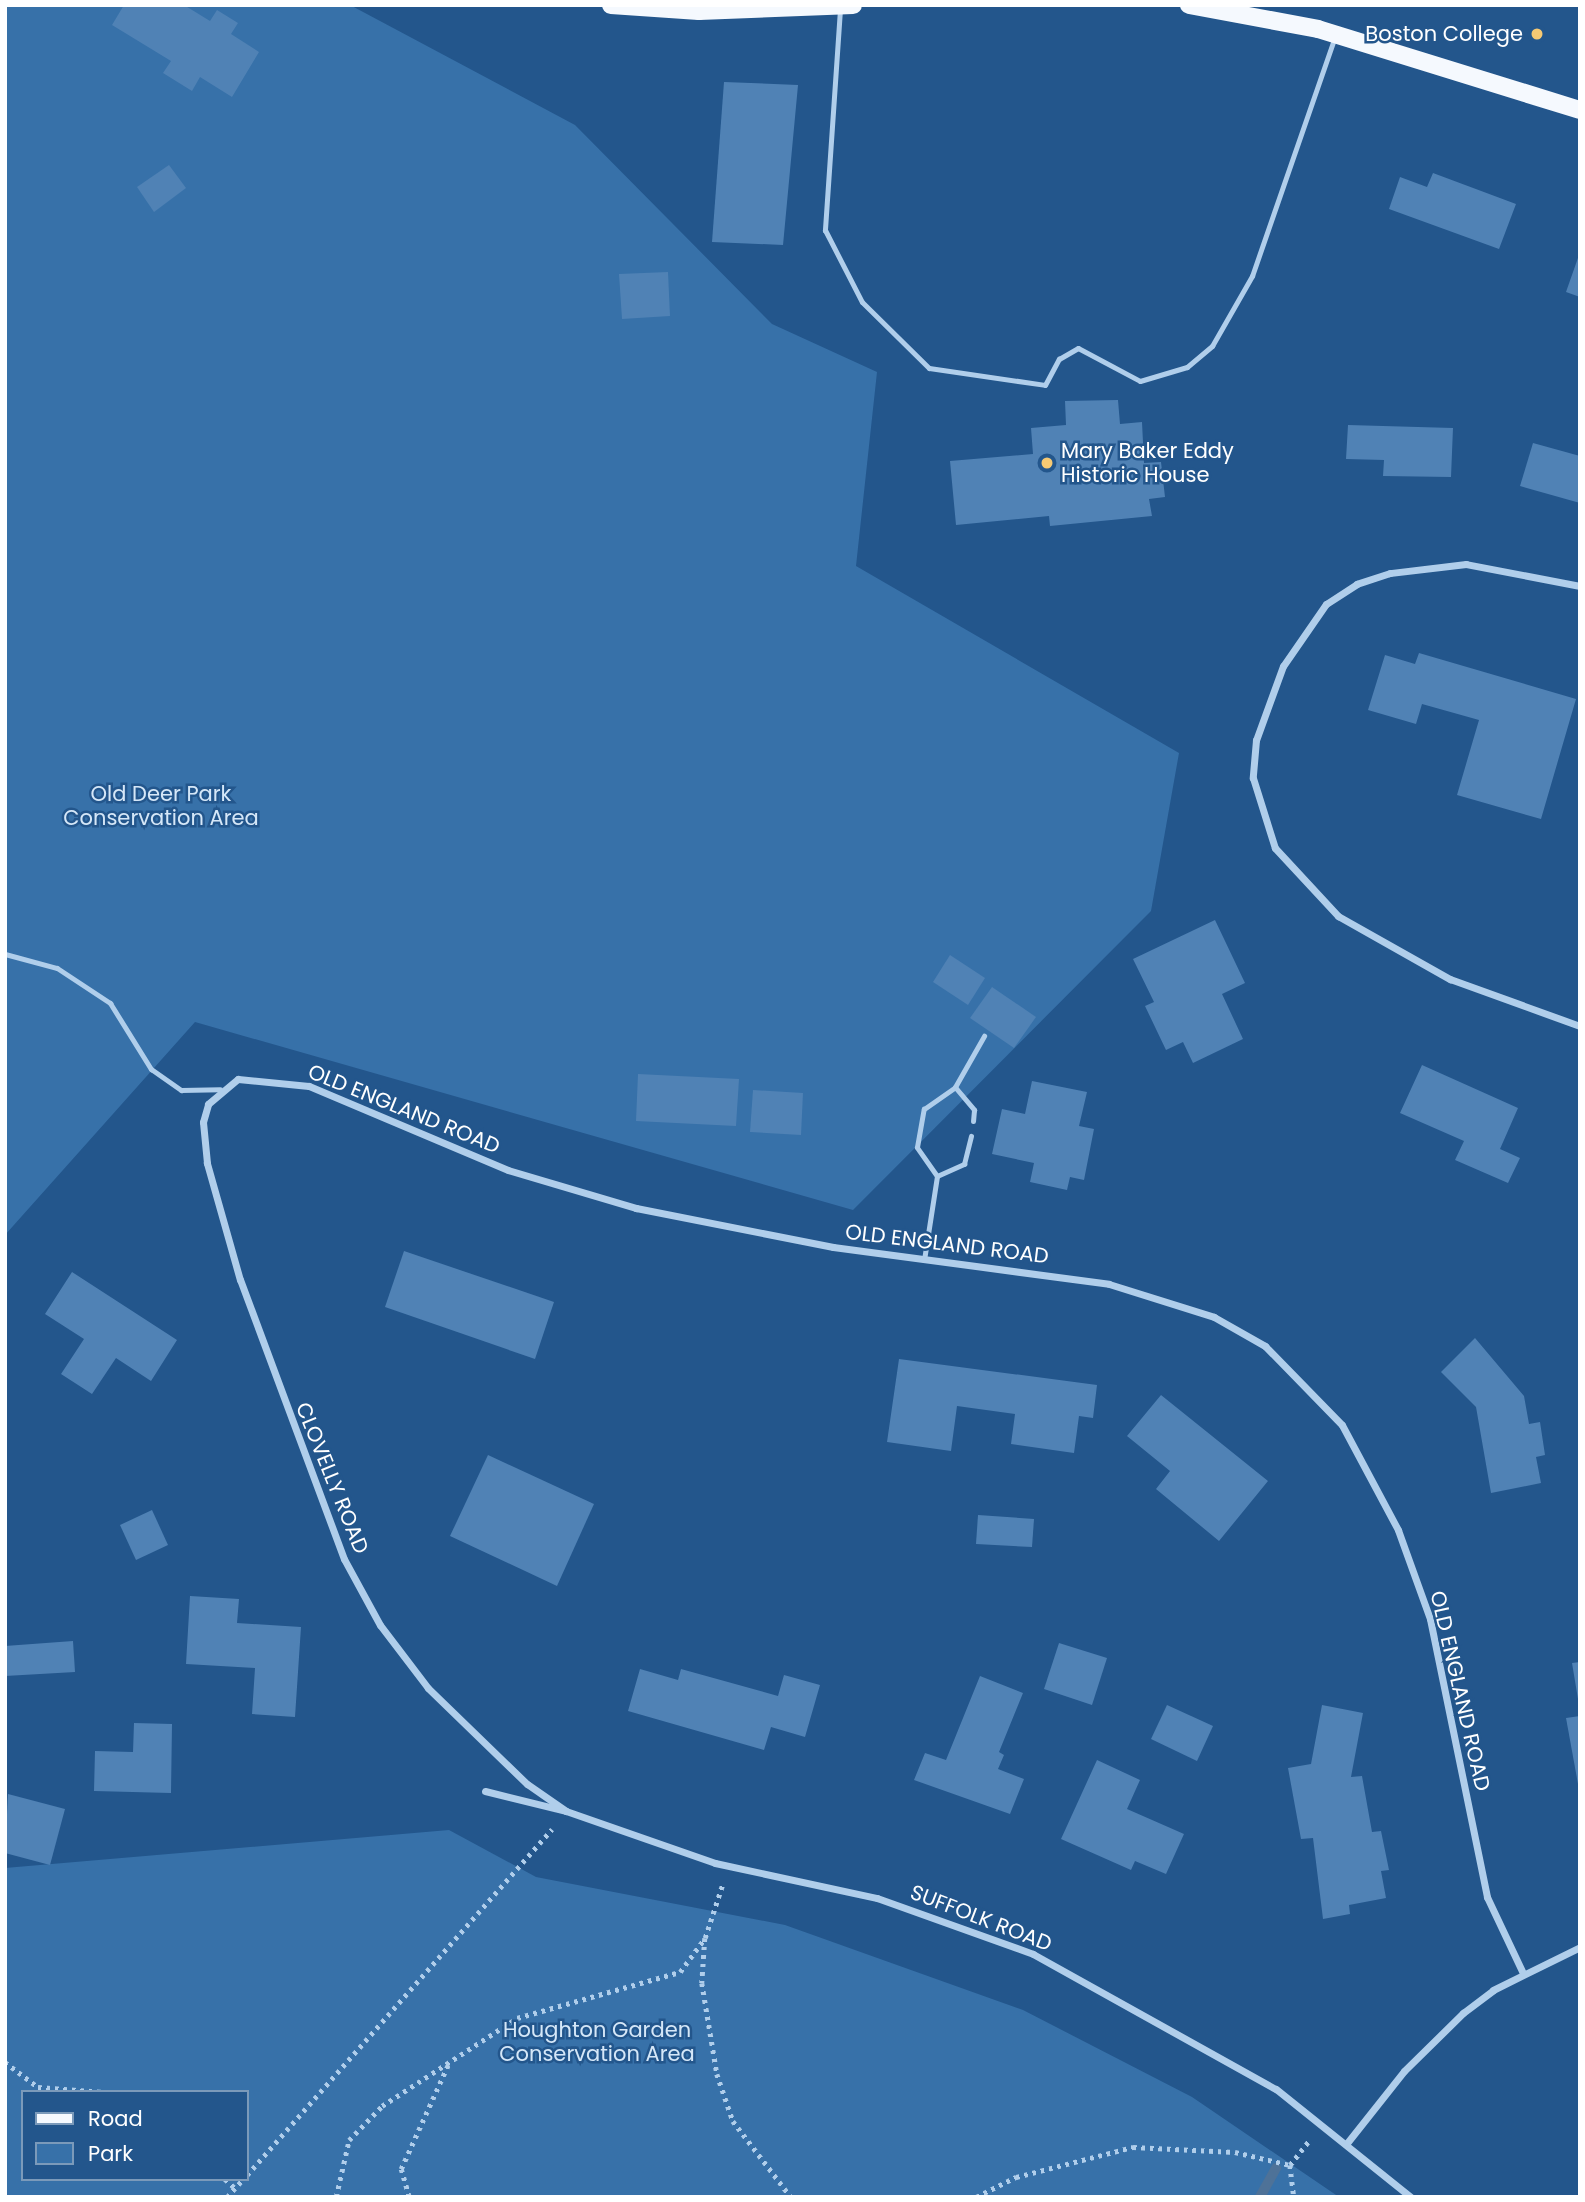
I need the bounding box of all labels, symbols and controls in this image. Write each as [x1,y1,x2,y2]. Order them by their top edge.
place label: Boston College [1365,21,1523,47]
marker: Boston College [1529,26,1545,42]
place label: Mary Baker Eddy Historic House [1061,438,1234,488]
marker: Mary Baker Eddy Historic House [1039,455,1055,471]
park label: Old Deer Park Conservation Area [63,781,259,831]
street label: OLD ENGLAND ROAD [304,1059,504,1159]
street label: OLD ENGLAND ROAD [844,1219,1050,1269]
street label: CLOVELLY ROAD [290,1399,374,1557]
street label: OLD ENGLAND ROAD [1425,1588,1495,1794]
street label: SUFFOLK ROAD [907,1879,1055,1957]
park label: Houghton Garden Conservation Area [499,2017,695,2067]
legend [21,2090,248,2181]
text: Road [88,2104,143,2133]
text: Park [88,2139,133,2168]

